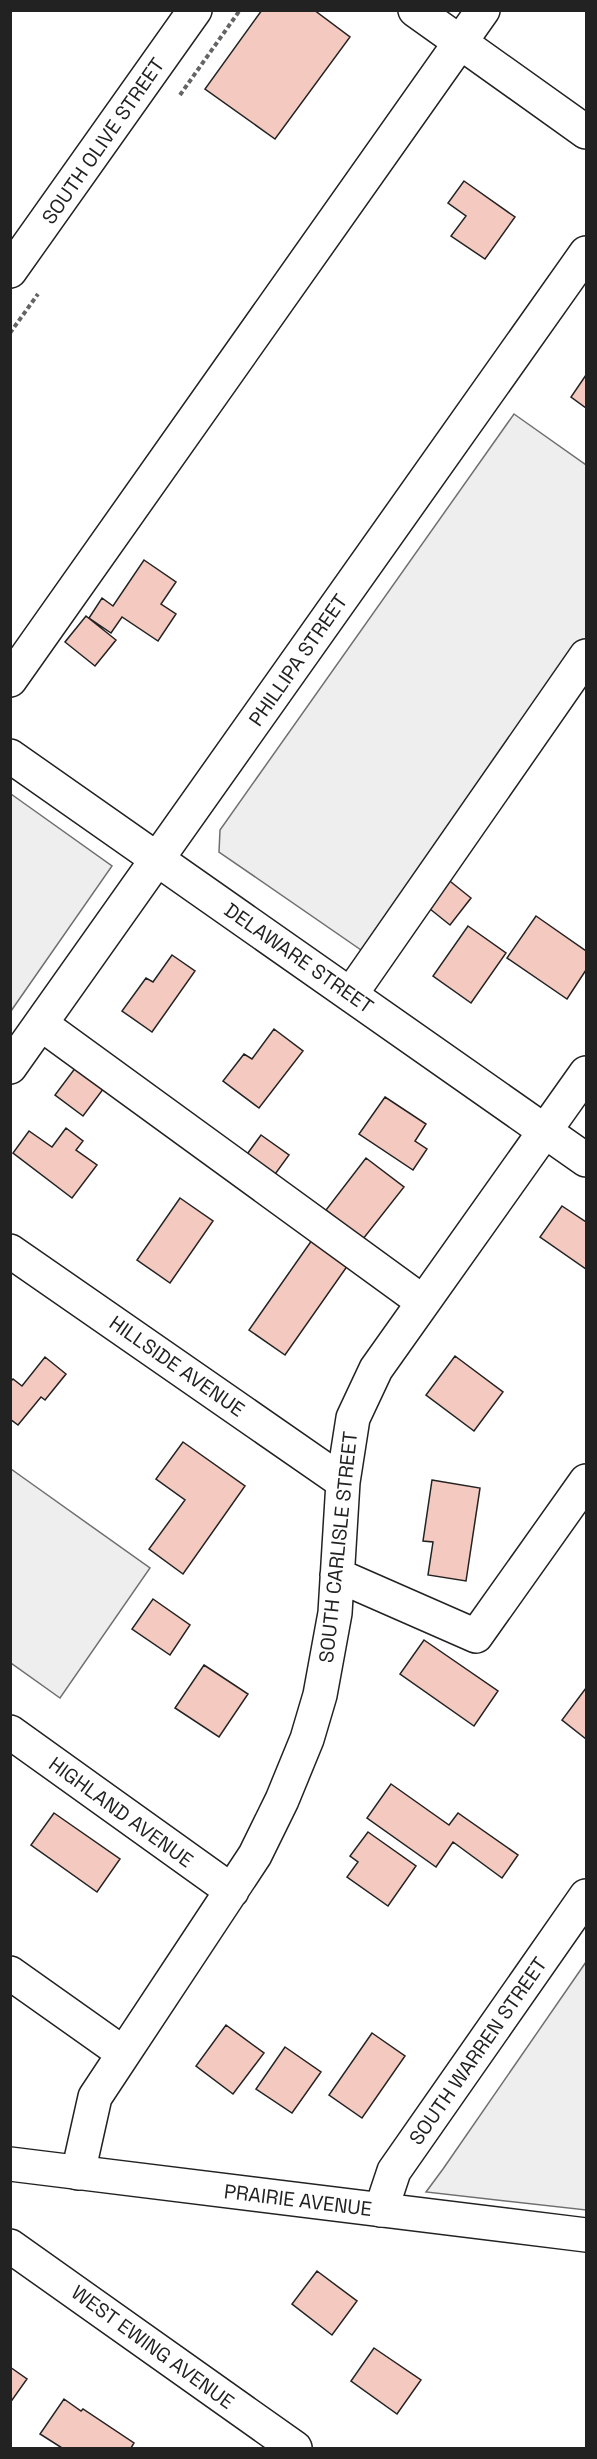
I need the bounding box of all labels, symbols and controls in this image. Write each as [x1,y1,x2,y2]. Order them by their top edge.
street label: SOUTH OLIVE STREET [36,53,170,229]
street label: PHILLIPA STREET [243,589,353,731]
street label: DELAWARE STREET [219,897,379,1019]
street label: HILLSIDE AVENUE [104,1310,250,1422]
street label: SOUTH CARLISLE STREET [313,1430,363,1664]
street label: HIGHLAND AVENUE [44,1751,198,1873]
street label: SOUTH WARREN STREET [403,1952,553,2150]
street label: PRAIRIE AVENUE [223,2178,373,2222]
street label: WEST EWING AVENUE [67,2279,239,2415]

